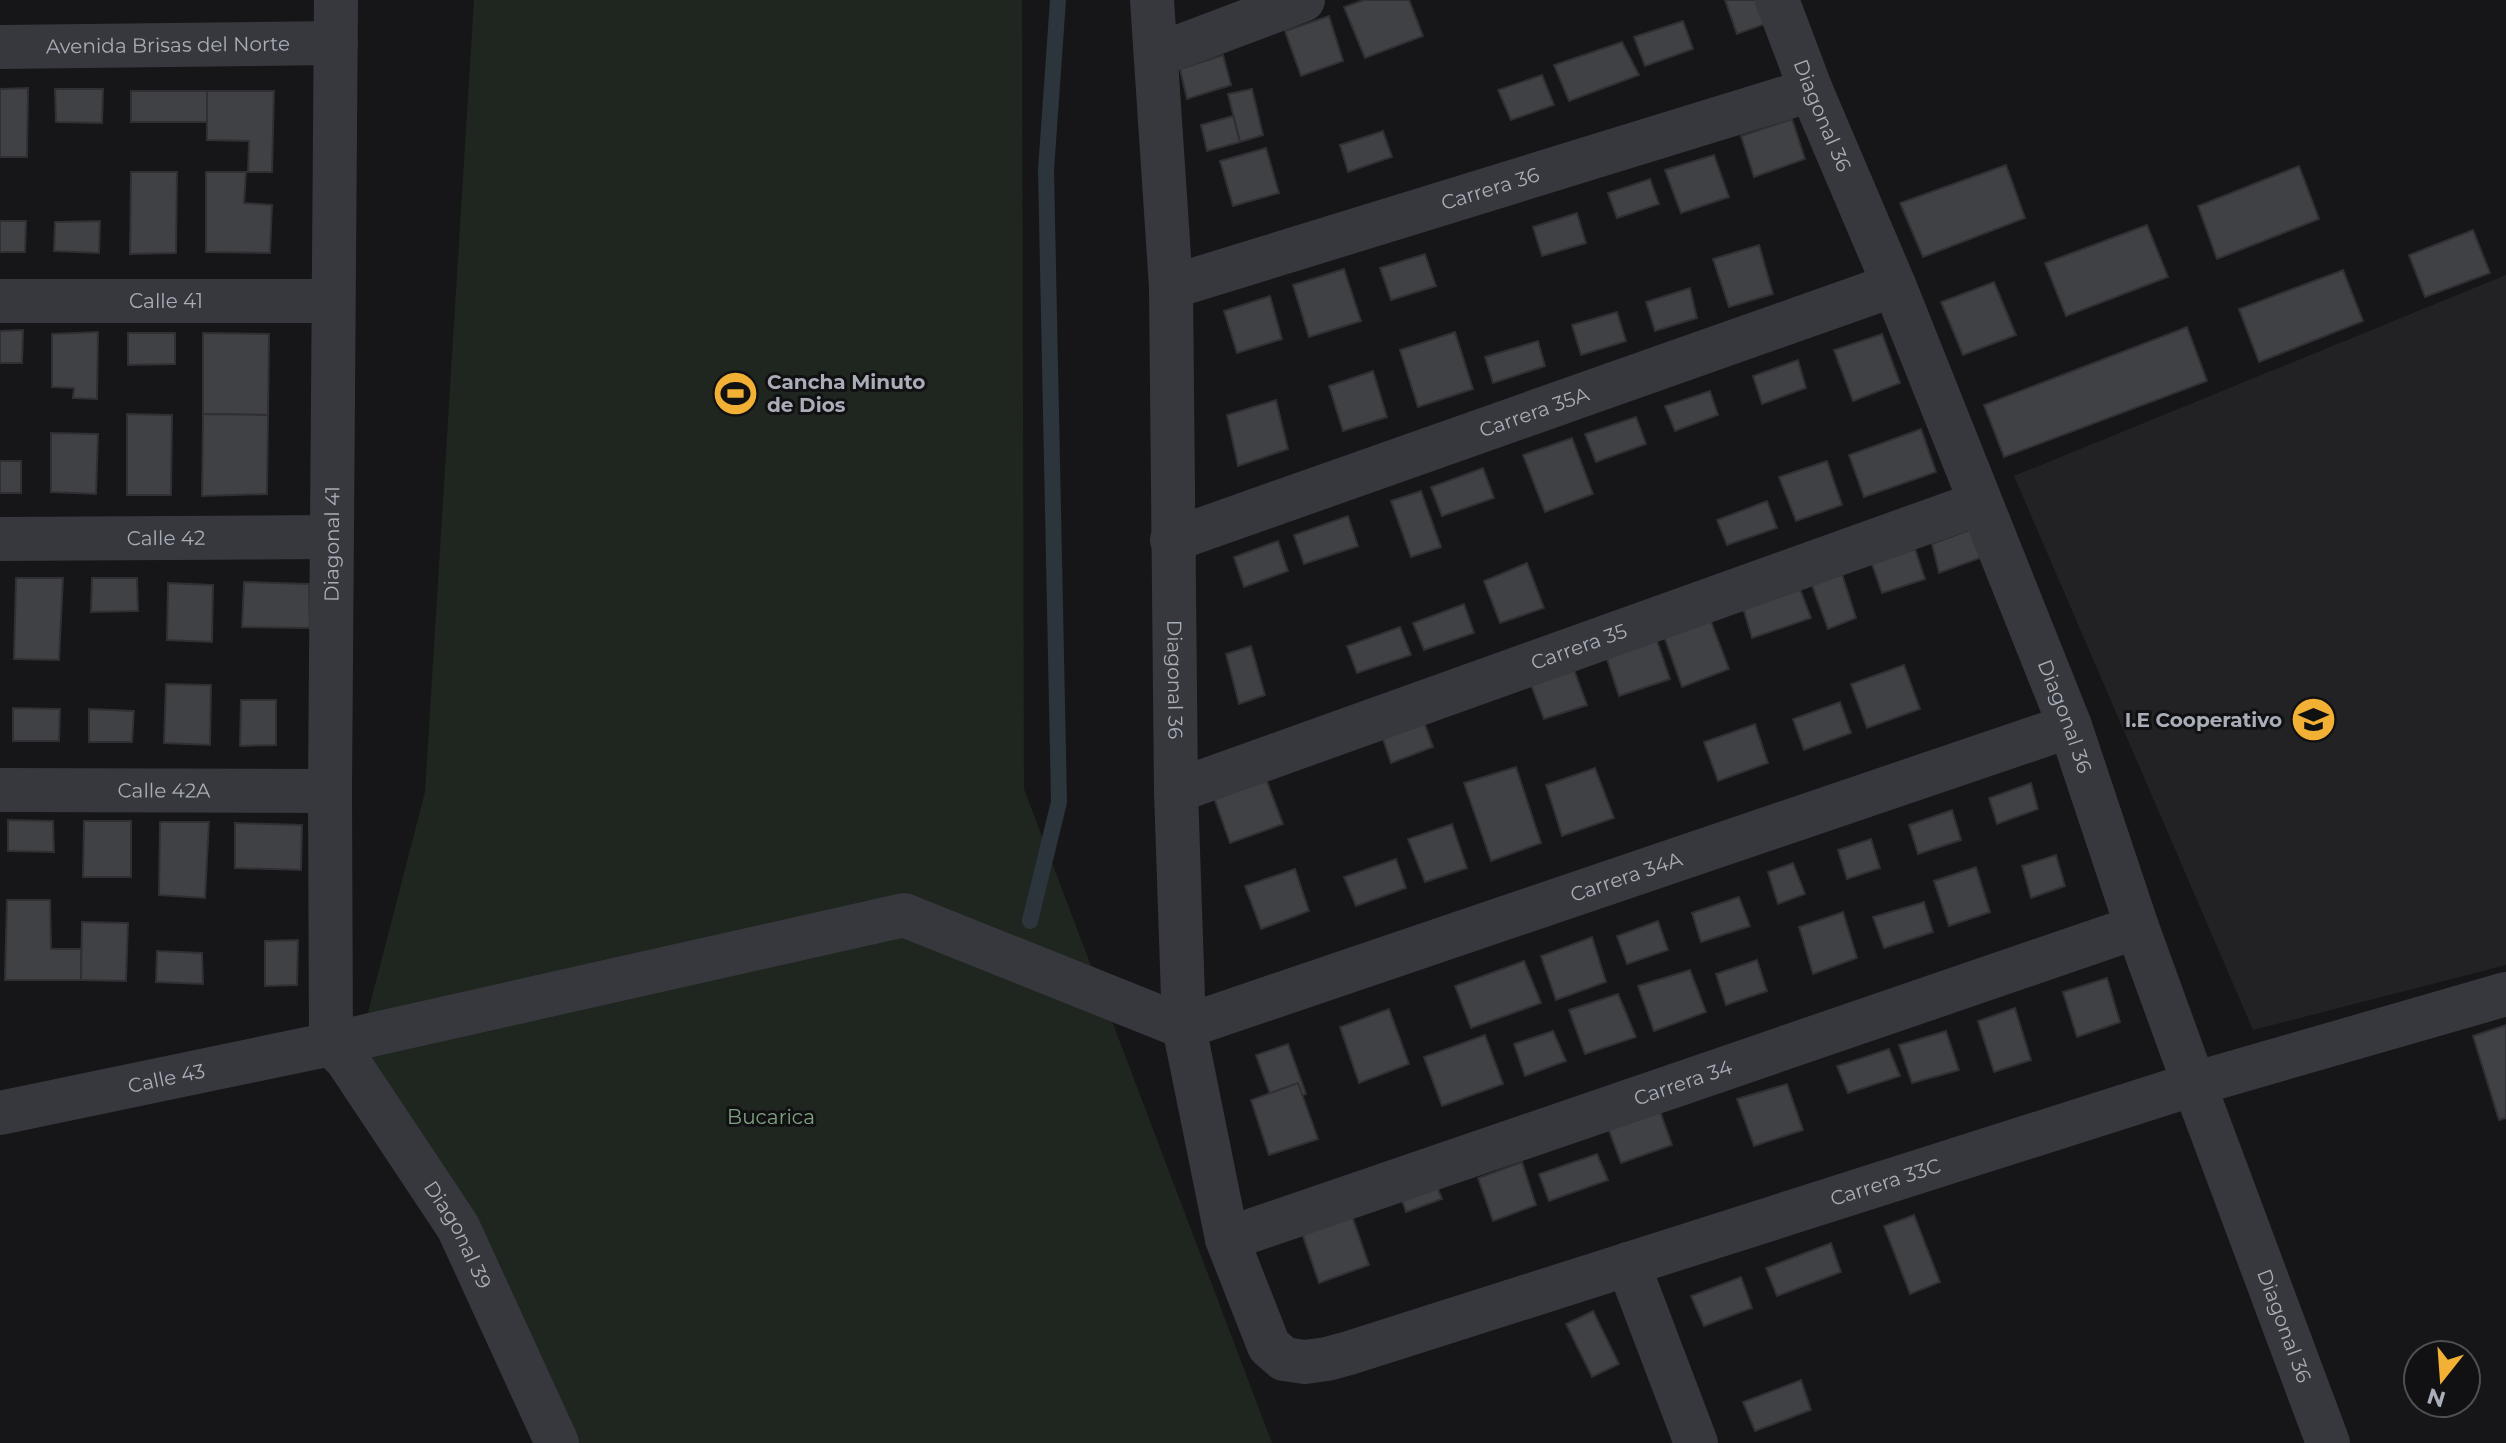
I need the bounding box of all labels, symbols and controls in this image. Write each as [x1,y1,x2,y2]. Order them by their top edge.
street label: Avenida Brisas del Norte [46,32,290,58]
street label: Diagonal 36 [1788,56,1856,175]
street label: Carrera 36 [1438,162,1542,215]
street label: Calle 41 [129,289,203,313]
sports icon: Cancha Minuto de Dios [712,370,760,418]
place label: Cancha Minuto de Dios [767,370,925,417]
street label: Carrera 35A [1476,381,1593,443]
street label: Diagonal 41 [319,486,344,602]
street label: Calle 42 [127,526,205,550]
street label: Carrera 35 [1528,618,1630,675]
street label: Diagonal 36 [1162,620,1187,739]
street label: Diagonal 36 [2033,656,2097,776]
school or university icon: I.E Cooperativo [2289,696,2337,744]
place label: I.E Cooperativo [2125,708,2282,732]
street label: Calle 42A [118,778,211,803]
street label: Carrera 34A [1567,846,1686,907]
street label: Carrera 34 [1631,1055,1735,1111]
street label: Calle 43 [126,1059,207,1098]
park label: Bucarica [727,1105,815,1129]
street label: Carrera 33C [1827,1153,1944,1211]
street label: Diagonal 39 [419,1176,497,1293]
street label: Diagonal 36 [2252,1266,2316,1386]
north arrow [2402,1339,2482,1419]
text: N [2424,1382,2449,1413]

